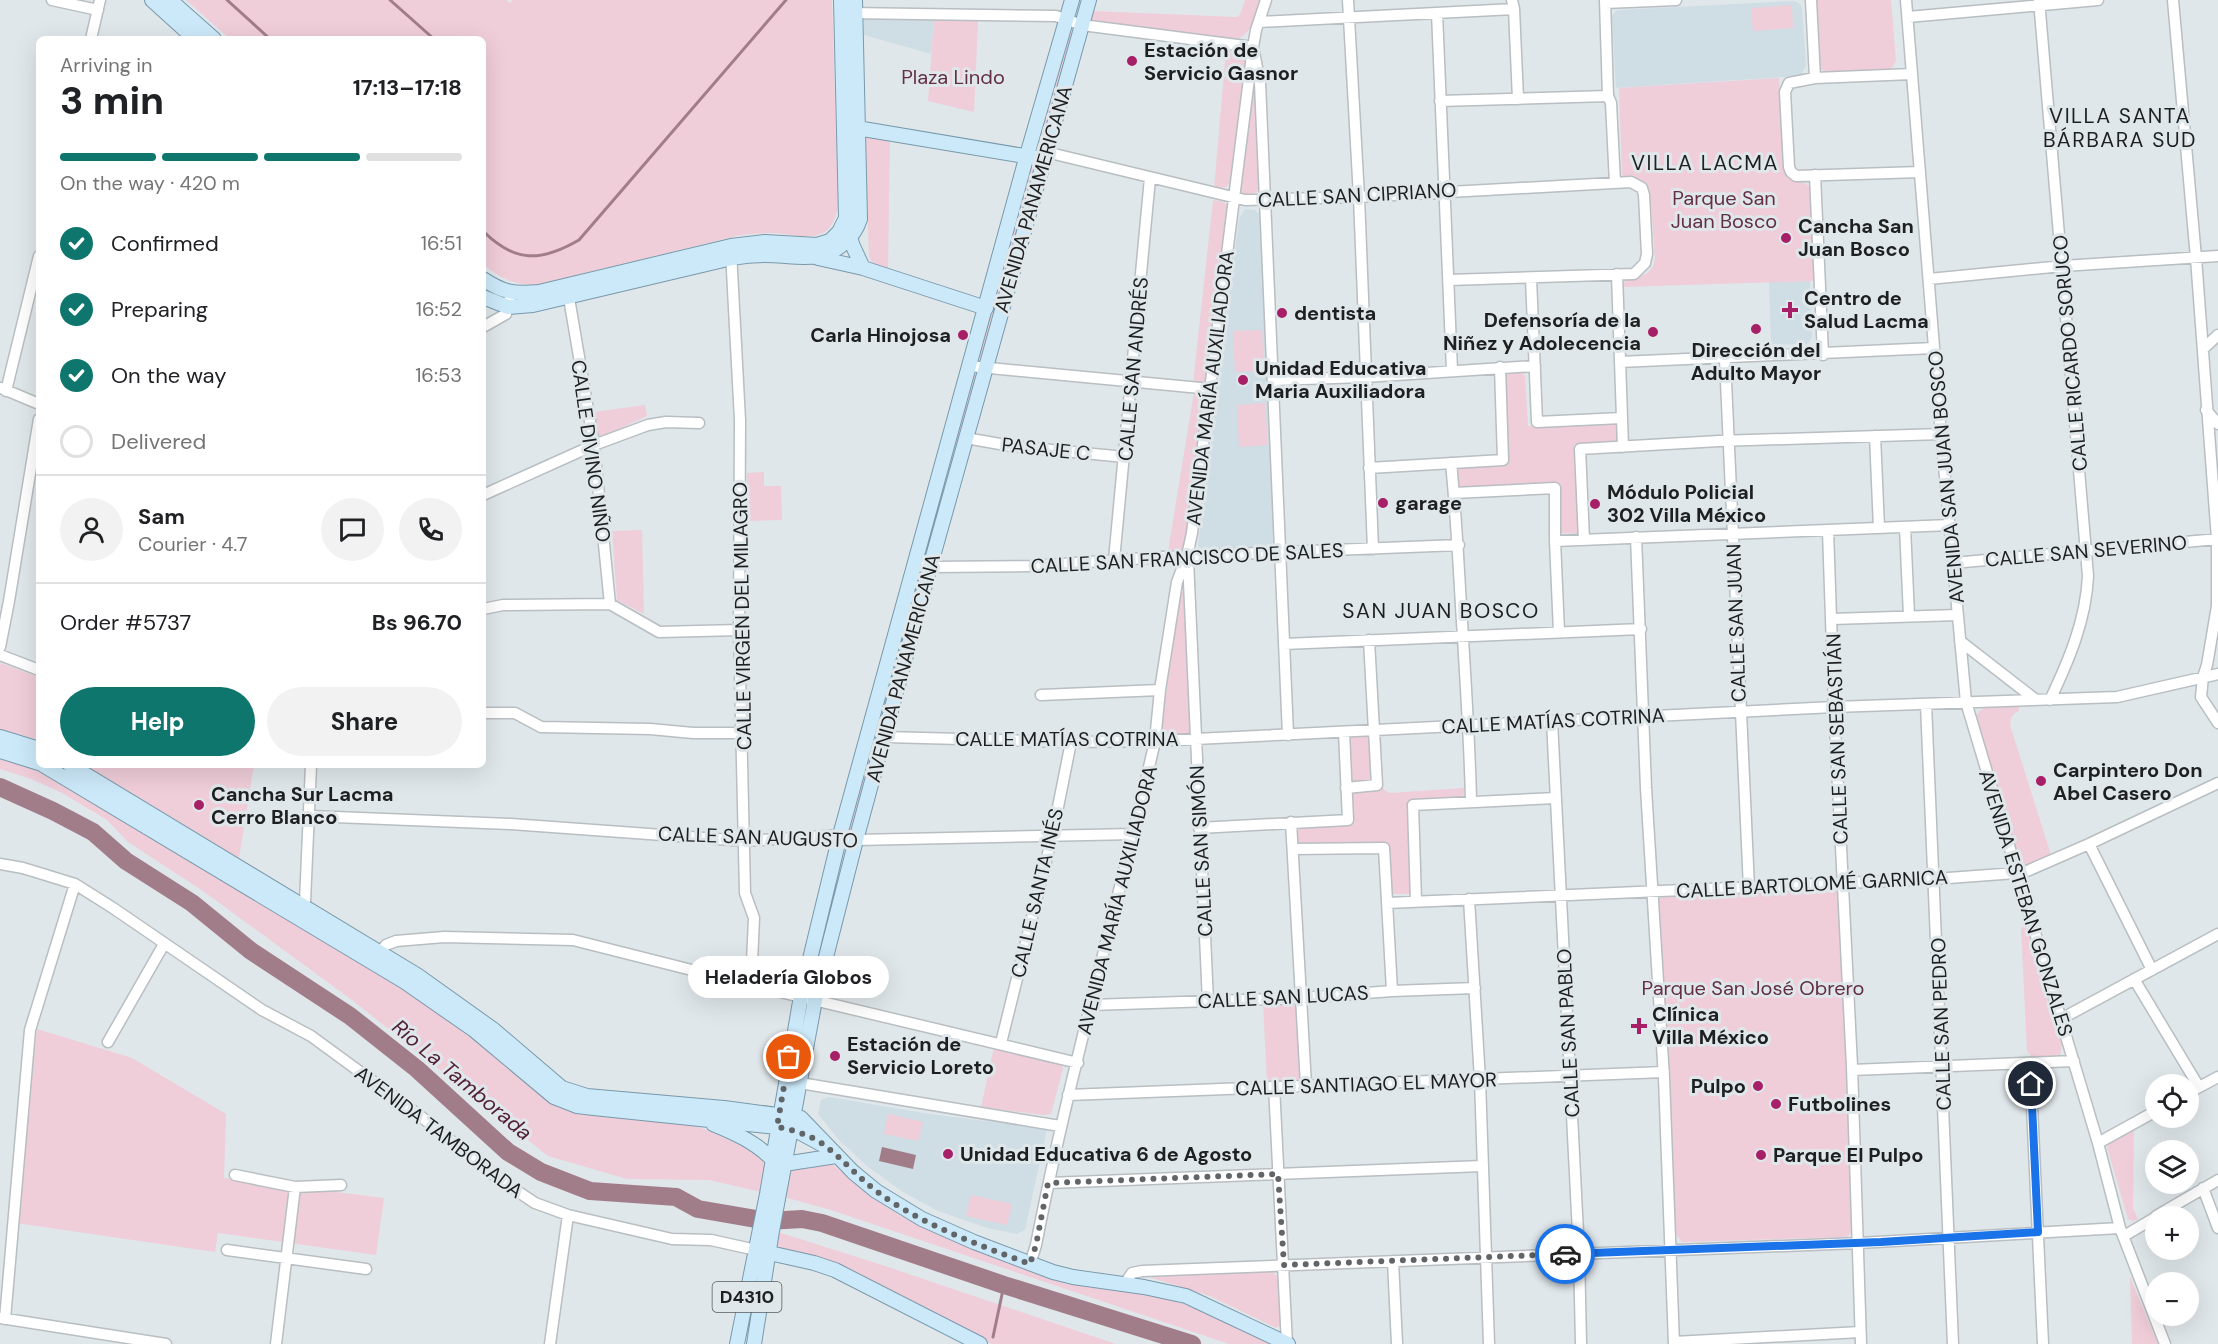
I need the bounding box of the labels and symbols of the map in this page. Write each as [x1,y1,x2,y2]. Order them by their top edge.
place label: Estación de Servicio Gasnor [1144,37,1298,86]
marker: Estación de Servicio Gasnor [1125,54,1139,68]
park label: Plaza Lindo [901,64,1005,90]
street label: AVENIDA PANAMERICANA [988,82,1078,316]
district label: VILLA SANTA BÁRBARA SUD [2043,102,2197,154]
district label: VILLA LACMA [1631,149,1779,177]
street label: CALLE SAN CIPRIANO [1257,177,1457,213]
park label: Parque San Juan Bosco [1671,185,1777,234]
place label: Cancha San Juan Bosco [1798,213,1914,262]
marker: Cancha San Juan Bosco [1779,231,1793,245]
street label: CALLE RICARDO SORUCO [2047,234,2093,472]
street label: AVENIDA MARÍA AUXILIADORA [1180,249,1240,527]
street label: CALLE SAN ANDRÉS [1112,276,1154,462]
place label: Centro de Salud Lacma [1804,285,1929,334]
place label: dentista [1294,300,1376,326]
marker: Centro de Salud Lacma [1781,301,1799,319]
marker: dentista [1275,306,1289,320]
place label: Defensoría de la Niñez y Adolecencia [1443,307,1641,356]
place label: Carla Hinojosa [810,322,951,348]
marker: Dirección del Adulto Mayor [1749,322,1763,336]
marker: Defensoría de la Niñez y Adolecencia [1646,325,1660,339]
marker: Carla Hinojosa [956,328,970,342]
place label: Dirección del Adulto Mayor [1691,337,1821,386]
street label: AVENIDA SAN JUAN BOSCO [1922,349,1970,605]
place label: Unidad Educativa Maria Auxiliadora [1255,355,1427,404]
street label: CALLE DIVINO NIÑO [565,358,617,544]
marker: Unidad Educativa Maria Auxiliadora [1236,373,1250,387]
street label: PASAJE C [1000,431,1092,467]
place label: Módulo Policial 302 Villa México [1607,479,1766,528]
street label: CALLE VIRGEN DEL MILAGRO [727,482,757,750]
place label: garage [1395,490,1462,516]
marker: garage [1376,496,1390,510]
marker: Módulo Policial 302 Villa México [1588,497,1602,511]
street label: CALLE SAN SEVERINO [1984,529,2188,573]
street label: CALLE SAN FRANCISCO DE SALES [1030,537,1344,579]
street label: CALLE SAN JUAN [1720,543,1752,703]
street label: AVENIDA PANAMERICANA [860,551,946,785]
district label: SAN JUAN BOSCO [1342,597,1540,625]
street label: CALLE SAN SEBASTIÁN [1820,633,1854,845]
street label: CALLE MATÍAS COTRINA [1441,702,1665,740]
street label: CALLE MATÍAS COTRINA [955,726,1179,752]
place label: Carpintero Don Abel Casero [2053,757,2203,806]
street label: AVENIDA MARÍA AUXILIADORA [1071,763,1163,1037]
street label: CALLE SAN SIMÓN [1184,765,1218,937]
street label: AVENIDA ESTEBAN GONZALES [1973,767,2079,1039]
marker: Carpintero Don Abel Casero [2034,774,2048,788]
place label: Cancha Sur Lacma Cerro Blanco [211,781,394,830]
marker: Cancha Sur Lacma Cerro Blanco [192,798,206,812]
street label: CALLE SANTA INÉS [1005,806,1069,980]
street label: CALLE SAN AUGUSTO [657,821,859,853]
street label: CALLE BARTOLOMÉ GARNICA [1675,864,1949,904]
street label: CALLE SAN PEDRO [1925,937,1957,1111]
street label: CALLE SAN PABLO [1551,948,1585,1118]
callout: Heladería Globos [688,955,890,997]
park label: Parque San José Obrero [1642,975,1864,1001]
street label: CALLE SAN LUCAS [1197,980,1369,1014]
place label: Clínica Villa México [1652,1001,1769,1050]
water label: Río La Tamborada [386,1013,538,1147]
marker: Clínica Villa México [1630,1017,1648,1035]
pin [763,1031,814,1082]
place label: Estación de Servicio Loreto [847,1031,994,1080]
marker: Estación de Servicio Loreto [828,1049,842,1063]
pin [2005,1058,2056,1109]
street label: AVENIDA TAMBORADA [350,1060,528,1204]
street label: CALLE SANTIAGO EL MAYOR [1235,1066,1497,1102]
place label: Pulpo [1691,1073,1746,1099]
marker: Pulpo [1751,1079,1765,1093]
place label: Futbolines [1788,1091,1891,1117]
marker: Futbolines [1769,1097,1783,1111]
place label: Unidad Educativa 6 de Agosto [960,1141,1252,1167]
place label: Parque El Pulpo [1773,1142,1923,1168]
marker: Unidad Educativa 6 de Agosto [941,1147,955,1161]
marker: Parque El Pulpo [1754,1148,1768,1162]
courier [1535,1224,1595,1284]
road number: D4310 [712,1282,782,1312]

